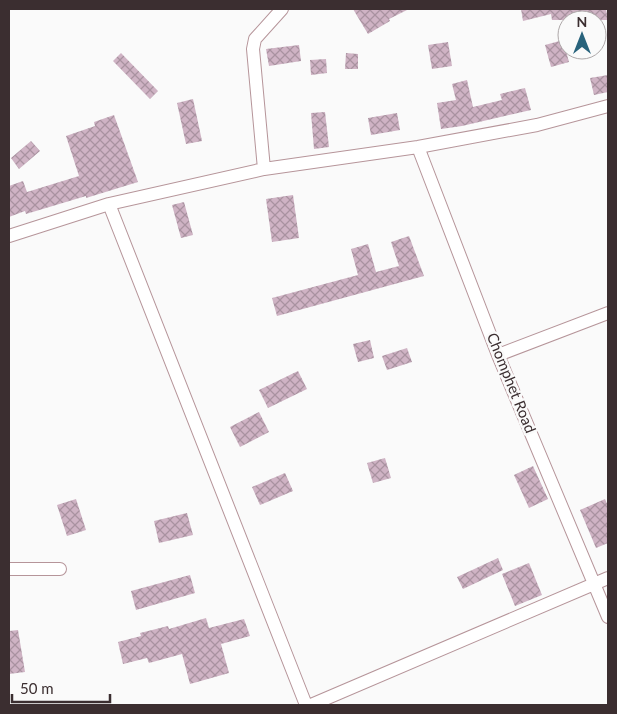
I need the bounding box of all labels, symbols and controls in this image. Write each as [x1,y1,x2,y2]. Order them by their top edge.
north arrow [557,10,607,60]
text: N [577,13,587,30]
street label: Chomphet Road [484,330,540,435]
scale bar [12,672,110,704]
text: 50 m [20,679,54,697]

